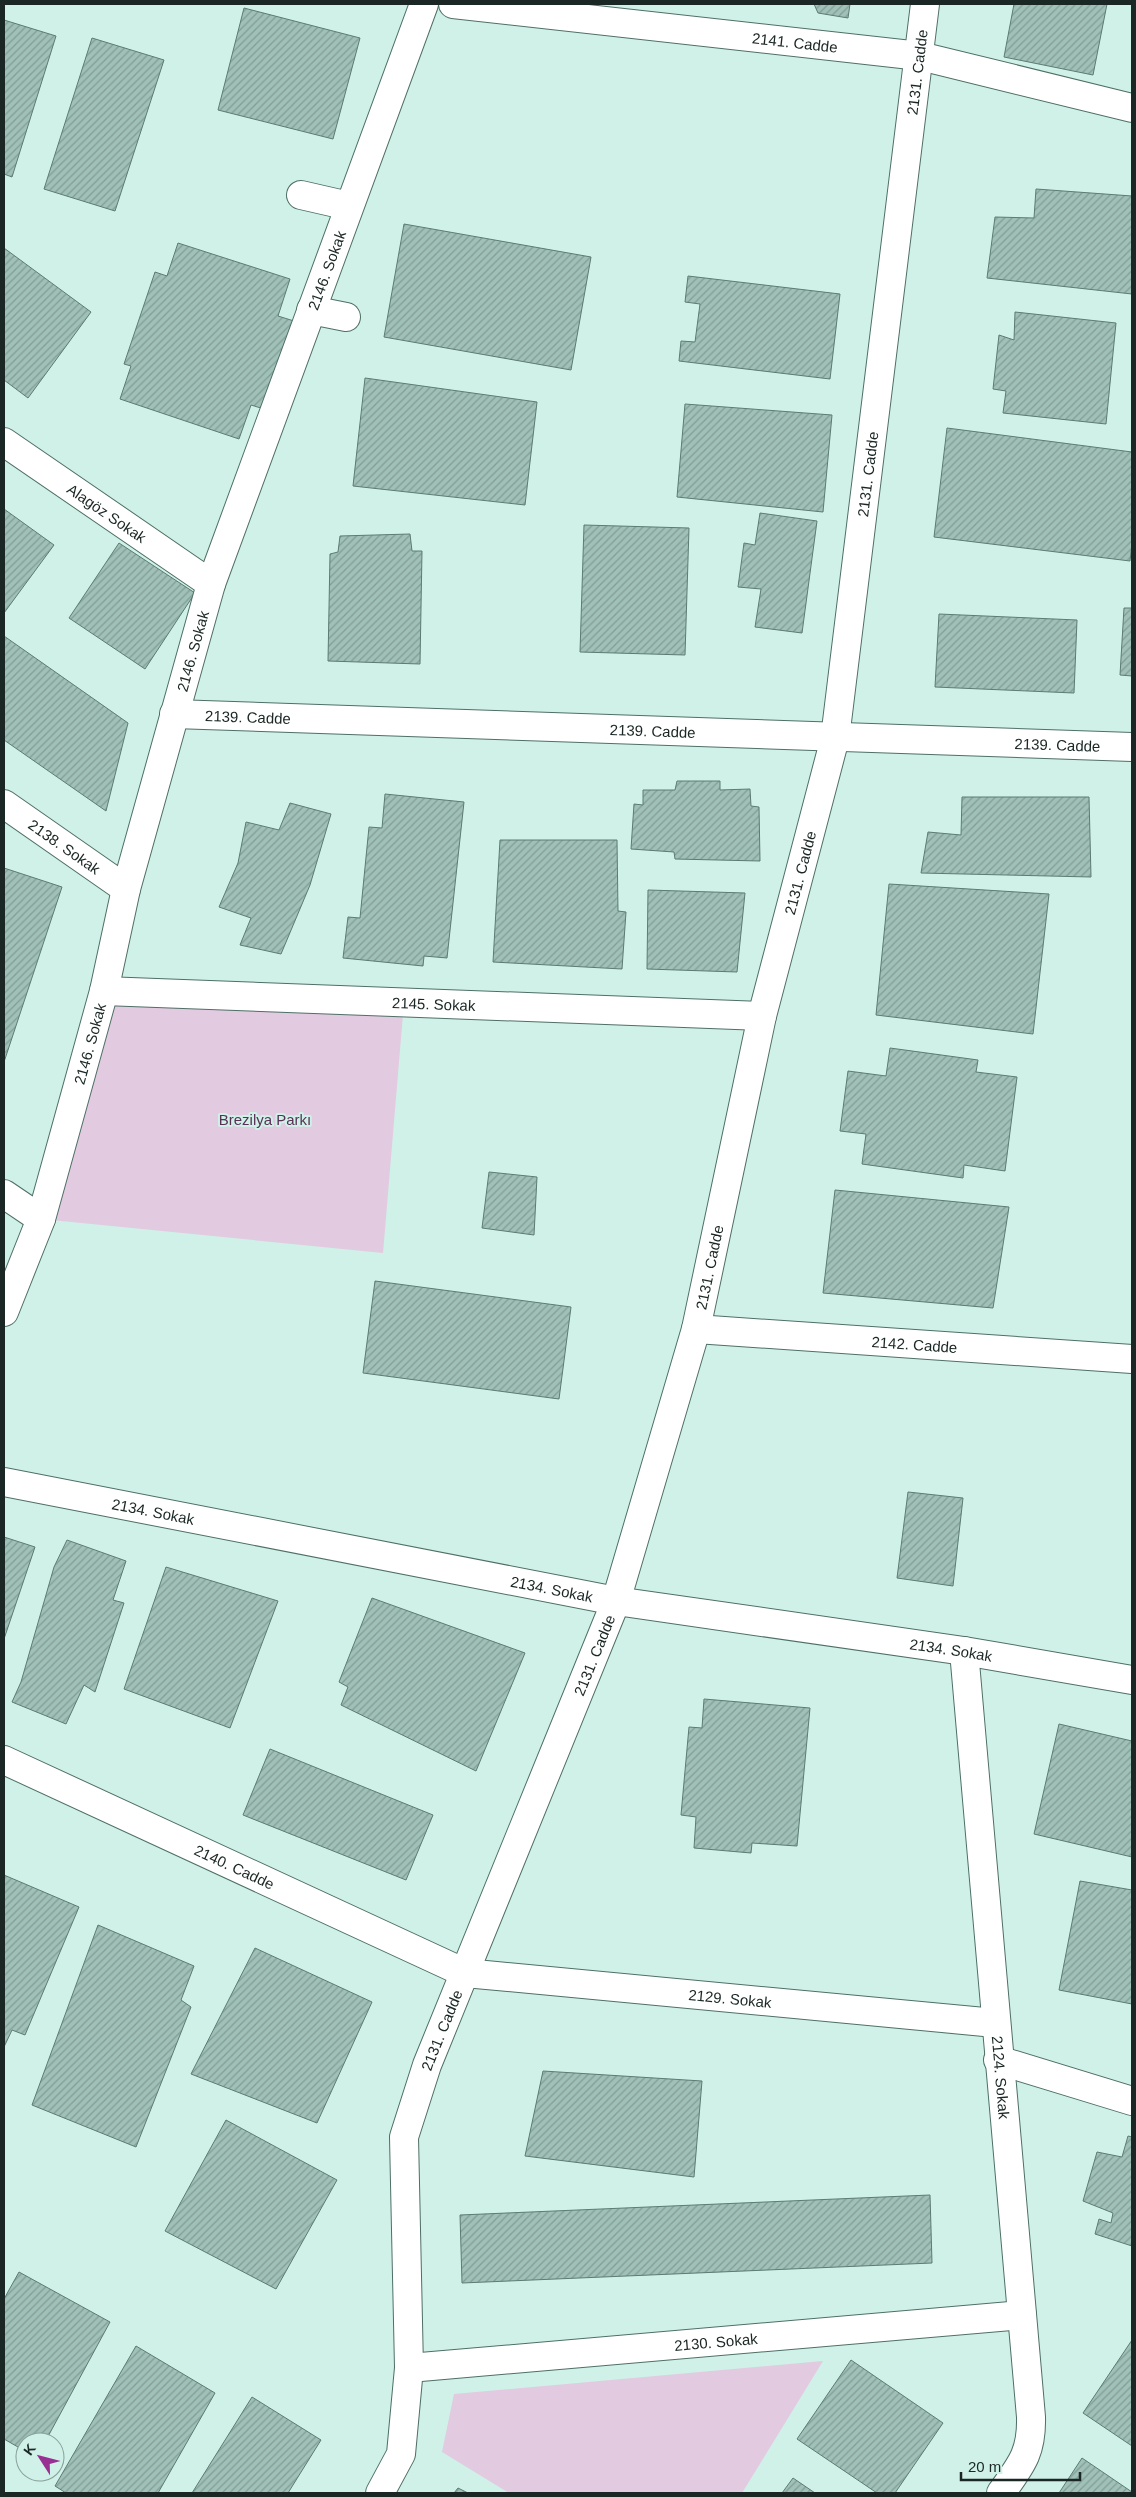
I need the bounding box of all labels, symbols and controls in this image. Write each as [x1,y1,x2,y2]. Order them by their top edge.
street label: 2131. Cadde [903,28,930,116]
street label: 2141. Cadde [751,29,839,55]
street label: 2146. Sokak [304,228,349,312]
street label: 2131. Cadde [854,430,881,518]
street label: Alagöz Sokak [64,480,150,546]
street label: 2146. Sokak [173,608,212,694]
street label: 2139. Cadde [205,707,291,727]
street label: 2139. Cadde [609,721,696,740]
street label: 2139. Cadde [1014,734,1101,754]
street label: 2138. Sokak [26,815,104,877]
street label: 2131. Cadde [781,829,819,916]
street label: 2145. Sokak [392,993,476,1014]
street label: 2146. Sokak [70,1001,109,1086]
park label: Brezilya Parkı [219,1111,311,1128]
street label: 2131. Cadde [692,1223,726,1311]
street label: 2142. Cadde [871,1333,958,1355]
street label: 2134. Sokak [111,1495,196,1527]
street label: 2134. Sokak [509,1572,595,1605]
street label: 2131. Cadde [570,1612,618,1698]
street label: 2134. Sokak [909,1635,994,1664]
street label: 2140. Cadde [192,1841,277,1892]
street label: 2129. Sokak [688,1986,773,2010]
street label: 2131. Cadde [417,1987,465,2073]
street label: 2124. Sokak [989,2035,1013,2120]
street label: 2130. Sokak [674,2329,759,2354]
north arrow [15,2432,65,2482]
text: K [20,2441,39,2458]
scale bar [961,2450,1080,2482]
text: 20 m [968,2458,1001,2475]

